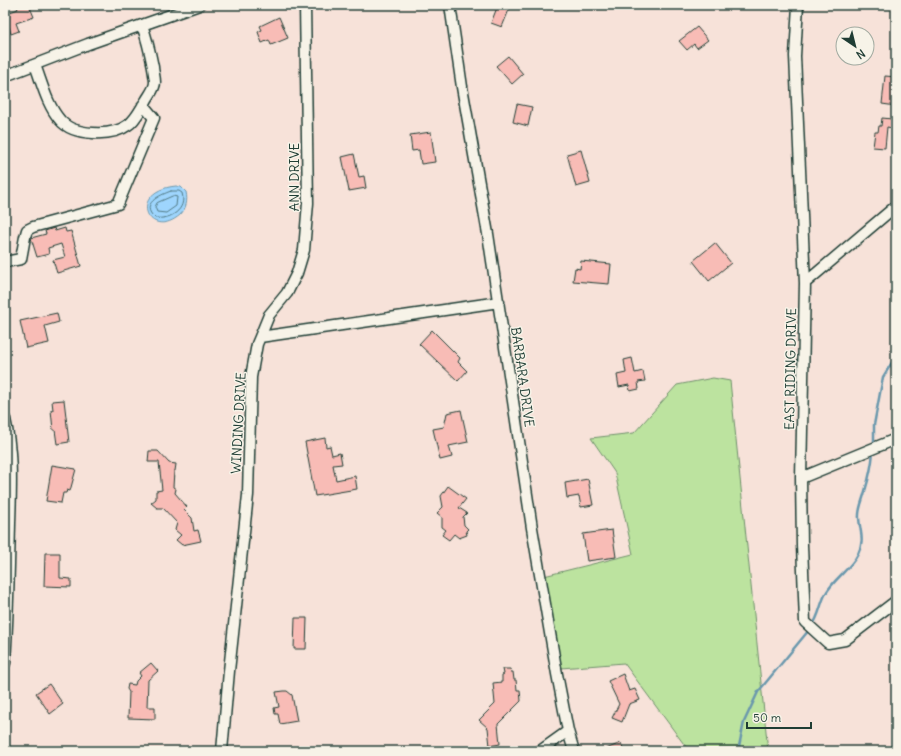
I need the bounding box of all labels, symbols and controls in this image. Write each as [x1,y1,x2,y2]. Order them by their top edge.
north arrow [835,26,875,66]
text: N [854,46,868,62]
street label: ANN DRIVE [286,142,303,211]
street label: EAST RIDING DRIVE [781,307,800,430]
street label: BARBARA DRIVE [507,326,538,428]
street label: WINDING DRIVE [227,372,250,474]
scale bar [747,704,811,730]
text: 50 m [753,710,782,725]

